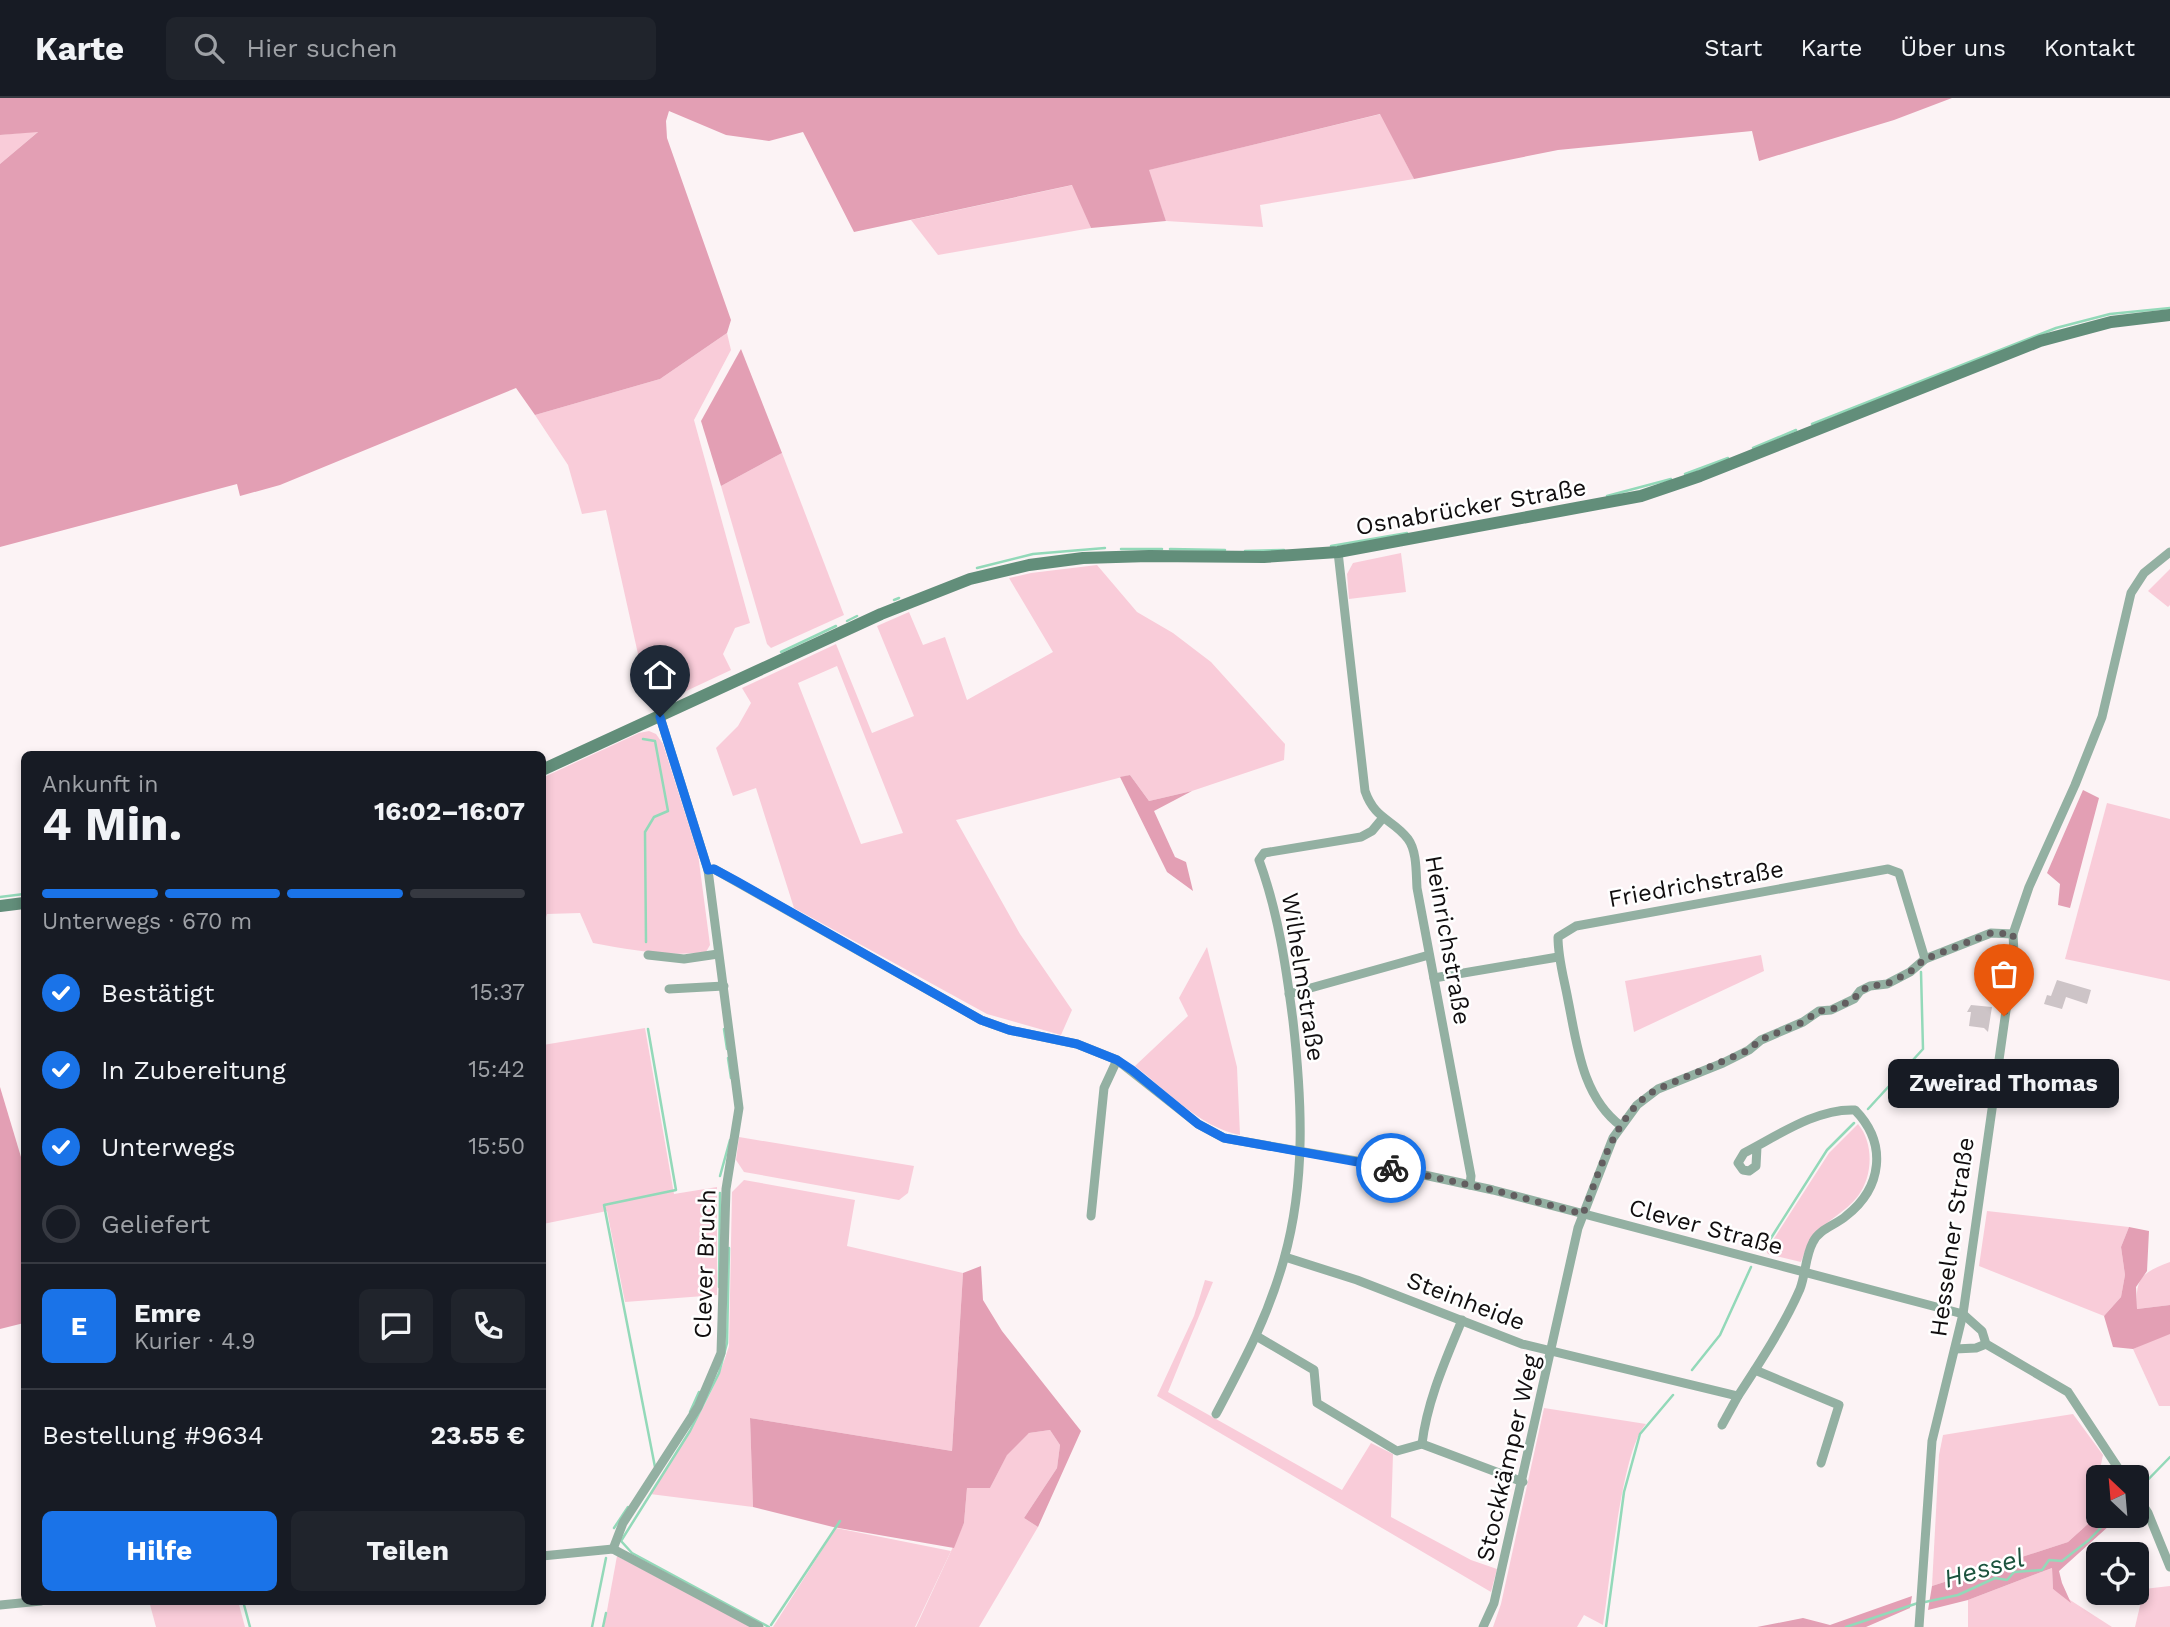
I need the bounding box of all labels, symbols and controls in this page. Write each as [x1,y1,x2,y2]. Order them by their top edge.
search box [166,17,656,80]
text: Karte [35,29,124,68]
icon: search [190,29,228,67]
text: Hier suchen [246,33,398,63]
text: Start [1704,34,1762,62]
text: Karte [1800,34,1862,62]
text: Über uns [1900,34,2006,62]
text: Kontakt [2044,34,2135,62]
street label: Osnabrücker Straße [1353,473,1589,541]
pin [630,645,690,717]
icon: home [641,656,679,694]
text: Ankunft in [42,771,158,798]
text: 16:02–16:07 [374,796,525,826]
text: 4 Min. [42,797,182,851]
street label: Heinrichstraße [1419,853,1477,1027]
street label: Friedrichstraße [1606,855,1786,913]
street label: Wilhelmstraße [1276,891,1330,1063]
text: Unterwegs · 670 m [42,908,252,935]
pin [1974,944,2034,1016]
icon: bag [1985,955,2023,993]
icon: check [42,974,80,1012]
text: Bestätigt [101,978,214,1008]
text: 15:37 [470,979,525,1006]
icon: check [42,1051,80,1089]
text: In Zubereitung [101,1055,286,1085]
text: 15:42 [468,1056,525,1083]
callout: Zweirad Thomas [1888,1058,2120,1107]
text: Zweirad Thomas [1909,1070,2098,1097]
icon: check [42,1128,80,1166]
text: Unterwegs [101,1132,236,1162]
text: 15:50 [468,1133,525,1160]
courier [1356,1133,1426,1203]
street label: Hesselner Straße [1924,1136,1980,1338]
icon: bike [1372,1149,1410,1187]
street label: Clever Bruch [688,1189,722,1339]
street label: Clever Straße [1626,1193,1786,1261]
text: Geliefert [101,1209,210,1239]
street label: Steinheide [1403,1266,1529,1336]
button: chat [359,1289,433,1363]
button: phone [451,1289,525,1363]
text: Emre [134,1298,201,1328]
text: E [71,1311,87,1341]
text: Kurier · 4.9 [134,1328,255,1355]
street label: Stockkämper Weg [1471,1352,1545,1564]
text: Bestellung #9634 [42,1420,264,1450]
text: 23.55 € [431,1420,525,1450]
north arrow [2086,1465,2149,1528]
map controls [2086,1465,2149,1605]
button: Hilfe [42,1511,277,1591]
button: Teilen [291,1511,525,1591]
water label: Hessel [1940,1542,2028,1594]
button: locate [2086,1542,2149,1605]

